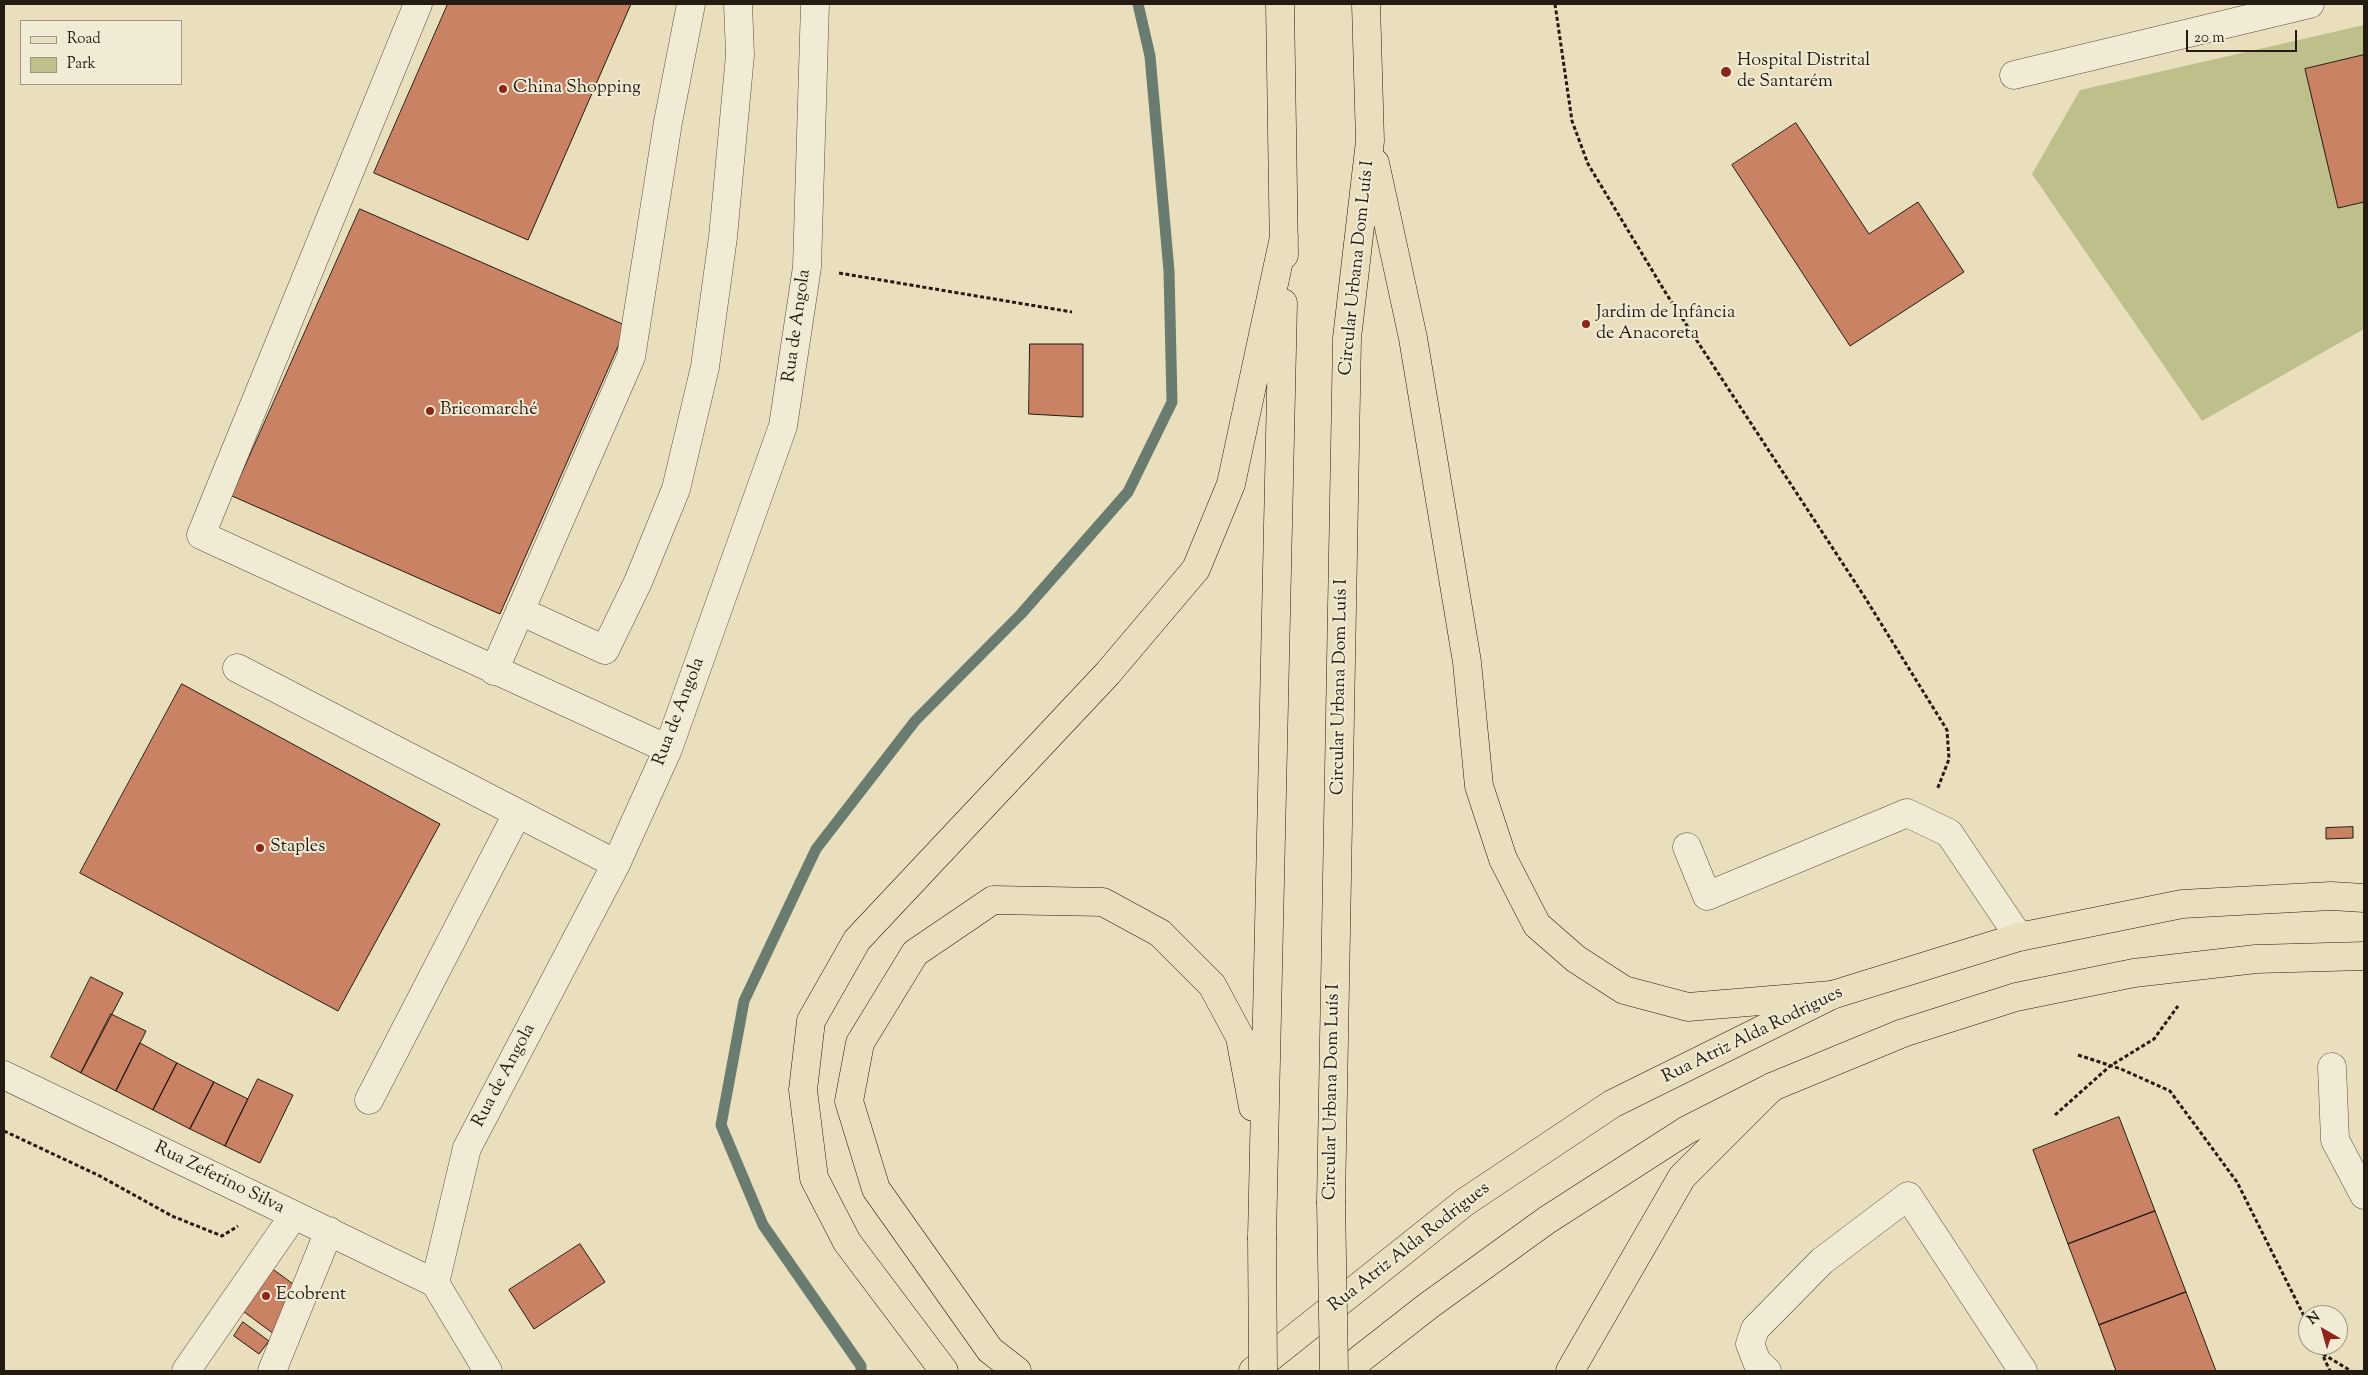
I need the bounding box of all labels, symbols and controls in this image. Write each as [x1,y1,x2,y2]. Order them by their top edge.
legend [20,20,182,85]
scale bar [2188,20,2299,52]
text: 20 m [2194,28,2225,49]
text: Road [67,29,101,50]
place label: Hospital Distrital de Santarém [1737,51,1870,94]
text: Park [67,54,96,75]
marker: Hospital Distrital de Santarém [1719,65,1733,79]
place label: China Shopping [513,78,641,100]
marker: China Shopping [497,83,509,95]
street label: Circular Urbana Dom Luís I [1336,159,1380,377]
street label: Rua de Angola [779,268,817,384]
place label: Jardim de Infância de Anacoreta [1596,303,1735,346]
marker: Jardim de Infância de Anacoreta [1580,318,1592,330]
place label: Bricomarché [440,400,538,422]
marker: Bricomarché [424,405,436,417]
street label: Circular Urbana Dom Luís I [1328,579,1354,795]
street label: Rua de Angola [649,655,711,769]
place label: Staples [270,837,325,859]
marker: Staples [254,842,266,854]
street label: Rua Atriz Alda Rodrigues [1659,983,1847,1089]
street label: Circular Urbana Dom Luís I [1320,984,1346,1200]
street label: Rua de Angola [469,1021,541,1131]
street label: Rua Zeferino Silva [150,1138,288,1220]
street label: Rua Atriz Alda Rodrigues [1325,1178,1495,1318]
place label: Ecobrent [276,1285,346,1307]
marker: Ecobrent [260,1290,272,1302]
north arrow [2298,1305,2348,1355]
text: N [2304,1308,2325,1330]

